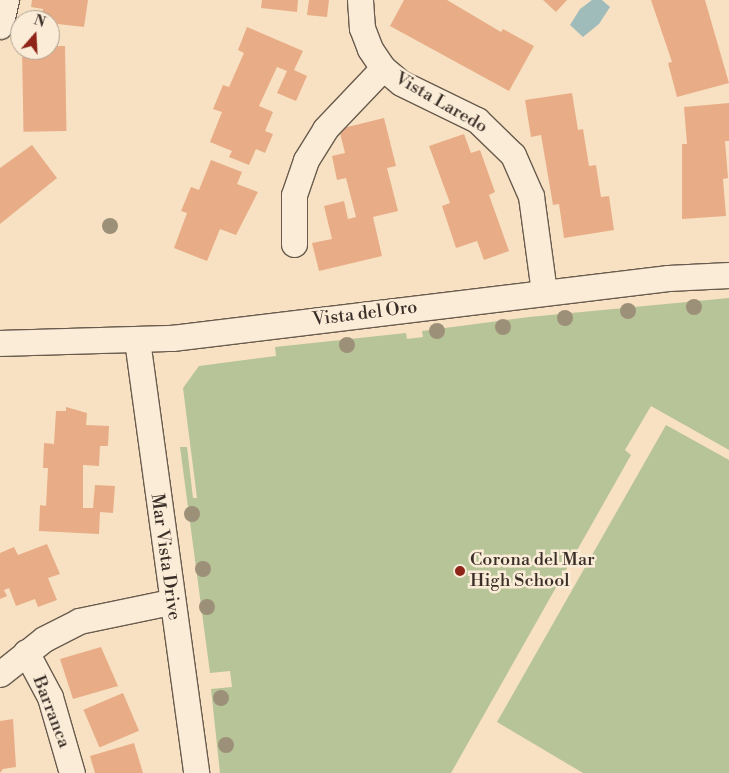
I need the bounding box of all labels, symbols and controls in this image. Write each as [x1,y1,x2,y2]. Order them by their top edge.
north arrow [10,10,60,60]
text: N [31,11,48,32]
street label: Vista Laredo [391,68,491,138]
street label: Vista del Oro [311,297,419,331]
street label: Mar Vista Drive [145,492,185,622]
place label: Corona del Mar High School [470,550,595,592]
marker: Corona del Mar High School [454,565,466,577]
street label: Barranca [27,673,75,751]

